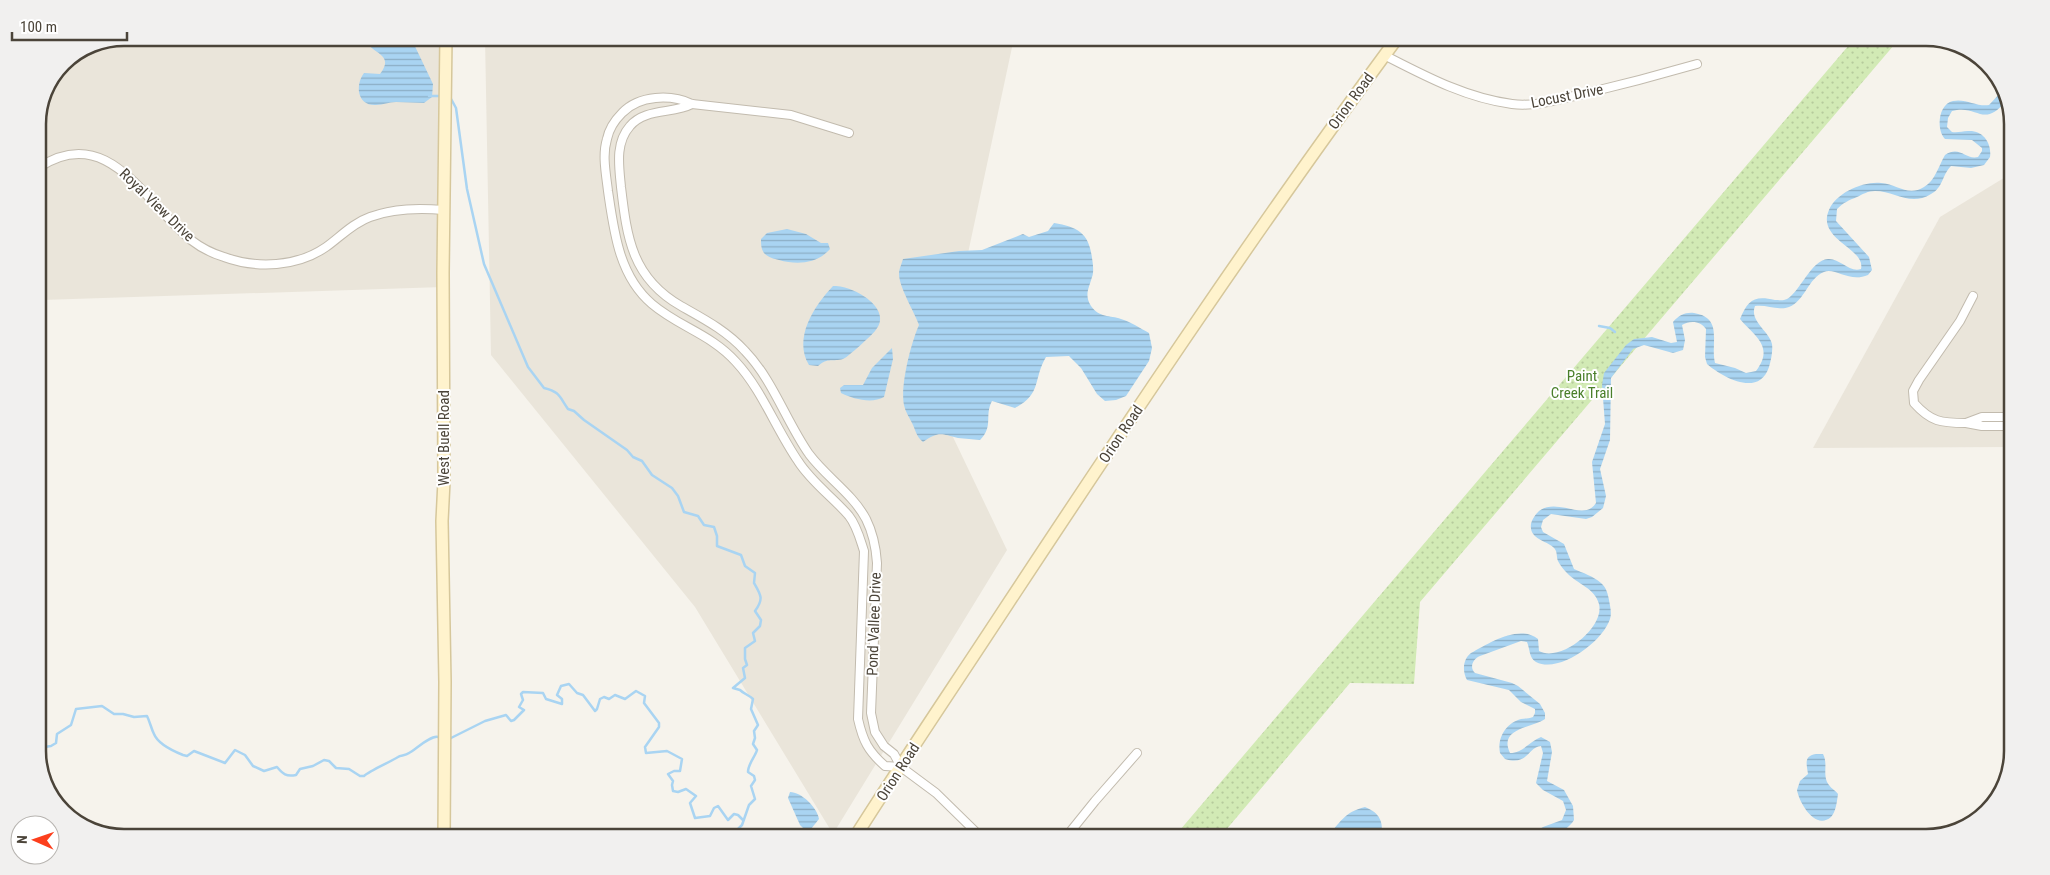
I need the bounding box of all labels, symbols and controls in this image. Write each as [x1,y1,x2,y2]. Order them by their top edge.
scale bar [12,10,128,42]
text: 100 m [20,18,57,36]
street label: Orion Road [1325,69,1377,133]
street label: Locust Drive [1529,80,1605,112]
street label: Royal View Drive [116,165,198,245]
park label: Paint Creek Trail [1551,367,1613,402]
street label: West Buell Road [435,390,453,486]
street label: Orion Road [1095,402,1147,466]
street label: Pond Vallee Drive [863,572,885,676]
street label: Orion Road [873,740,923,804]
north arrow [10,815,60,865]
text: N [14,835,30,844]

